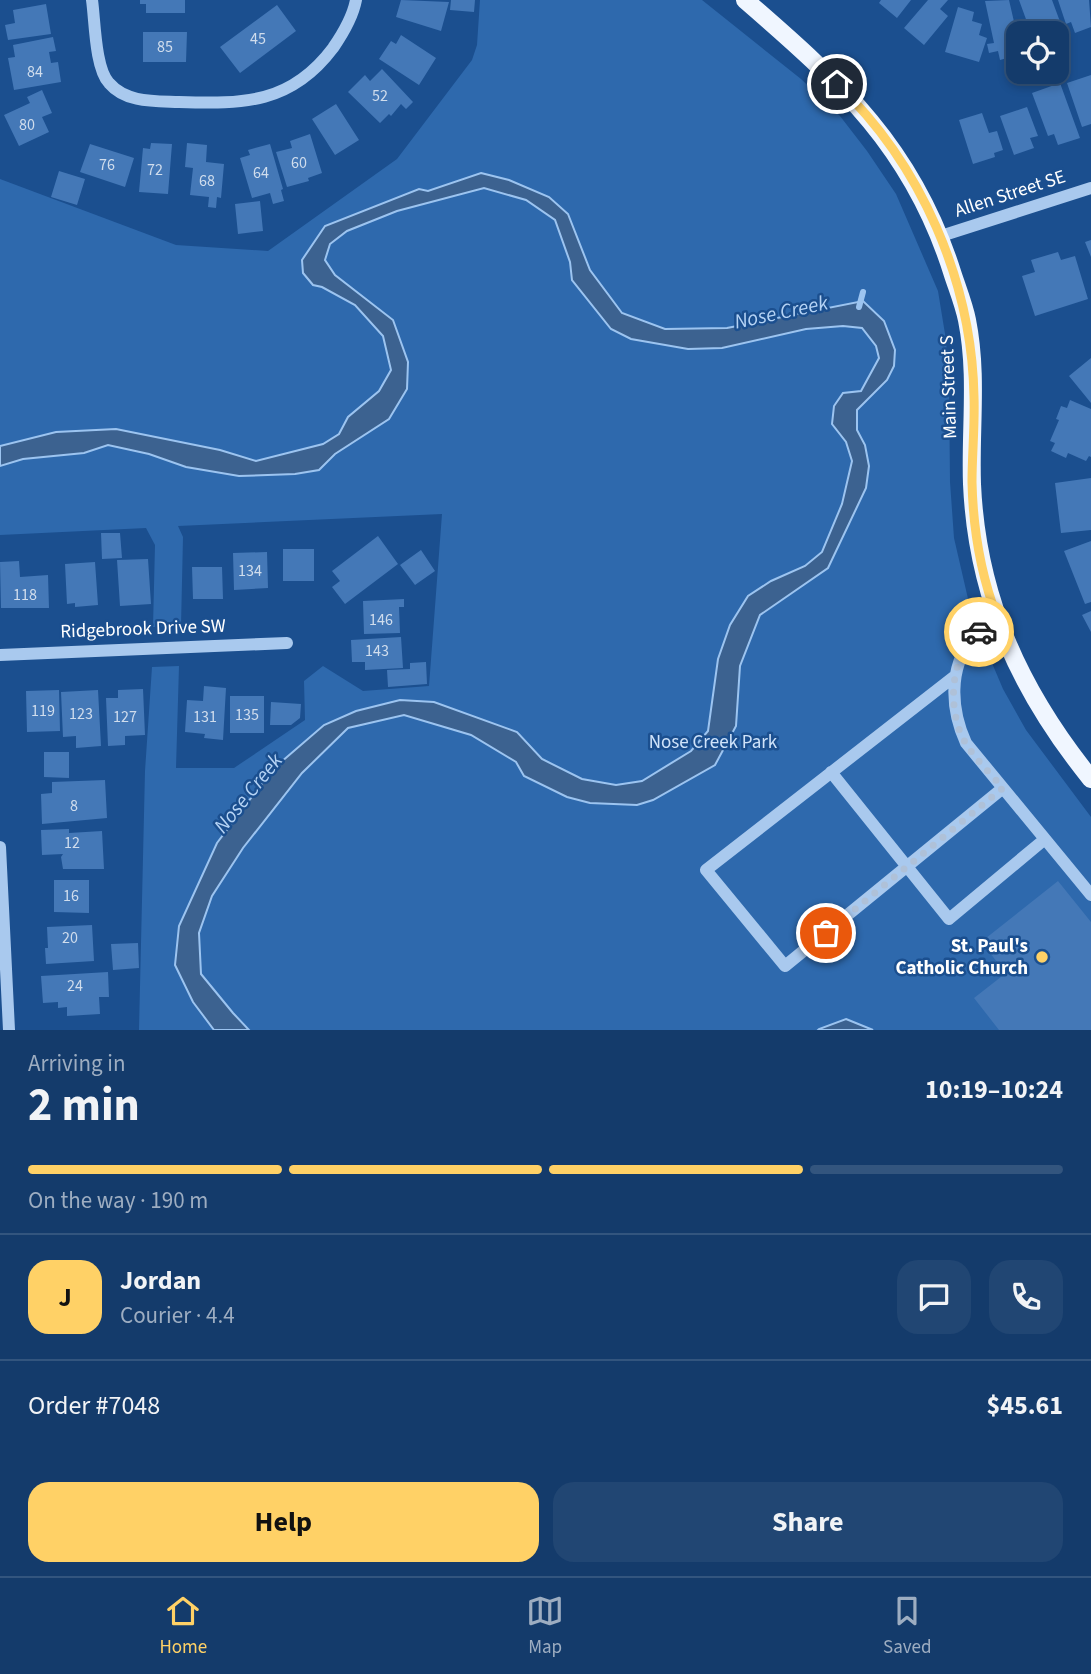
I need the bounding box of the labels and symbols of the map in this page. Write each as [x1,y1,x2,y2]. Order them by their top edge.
house number: 45 [250,28,266,50]
house number: 85 [157,36,173,58]
pin [807,54,867,114]
house number: 84 [27,61,43,83]
house number: 52 [372,85,388,107]
house number: 80 [19,114,35,136]
house number: 60 [291,152,307,174]
house number: 76 [99,154,115,176]
house number: 72 [147,159,163,181]
house number: 64 [253,162,269,184]
street label: Allen Street SE [951,163,1069,225]
house number: 68 [199,170,215,192]
water label: Nose Creek [731,287,832,337]
street label: Main Street S [934,335,964,439]
house number: 134 [238,560,262,582]
house number: 118 [13,584,37,606]
courier [944,597,1014,667]
house number: 146 [369,609,393,631]
street label: Ridgebrook Drive SW [60,613,226,645]
house number: 143 [365,640,389,662]
house number: 119 [31,700,55,722]
house number: 123 [69,703,93,725]
house number: 135 [235,704,259,726]
house number: 127 [113,706,137,728]
house number: 131 [193,706,217,728]
park label: Nose Creek Park [649,729,778,756]
water label: Nose Creek [206,746,290,839]
house number: 8 [70,795,78,817]
house number: 12 [64,832,80,854]
house number: 16 [63,885,79,907]
pin [796,903,856,963]
house number: 20 [62,927,78,949]
place label: St. Paul's Catholic Church [895,933,1028,982]
marker: St. Paul's Catholic Church [1034,949,1050,965]
house number: 24 [67,975,83,997]

